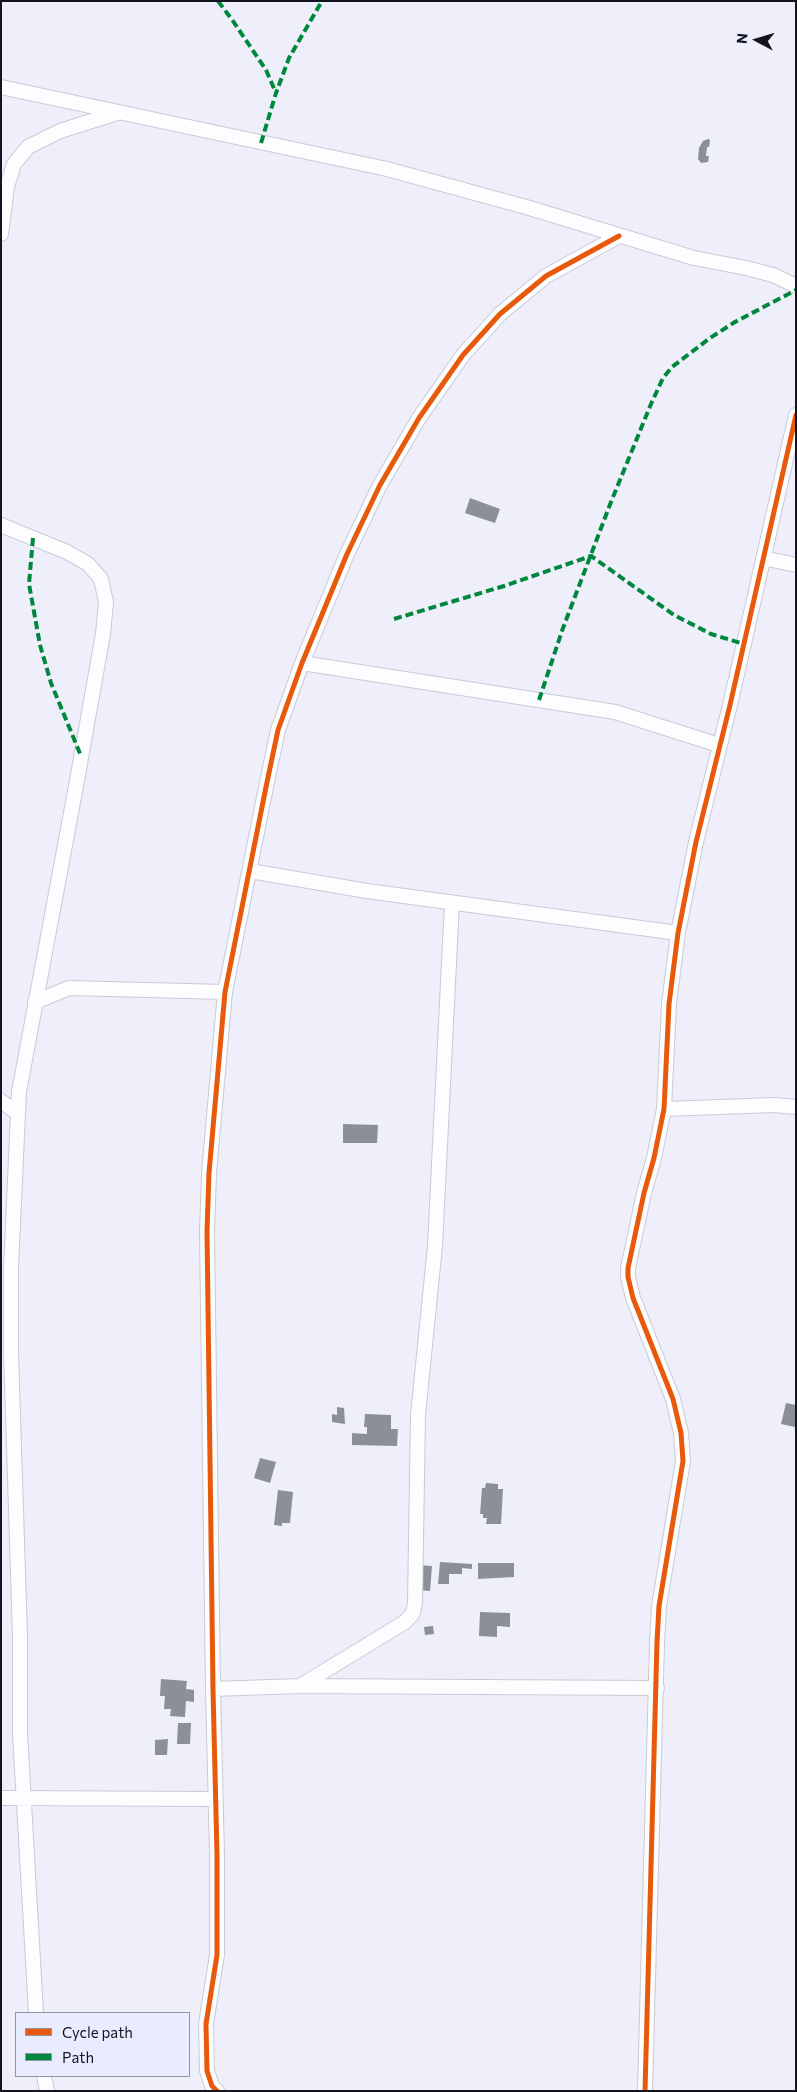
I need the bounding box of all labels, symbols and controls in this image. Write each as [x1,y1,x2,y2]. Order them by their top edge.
north arrow [732,15,782,65]
text: N [733,32,751,44]
legend [15,2012,190,2077]
text: Cycle path [62,2023,133,2041]
text: Path [62,2048,94,2066]

